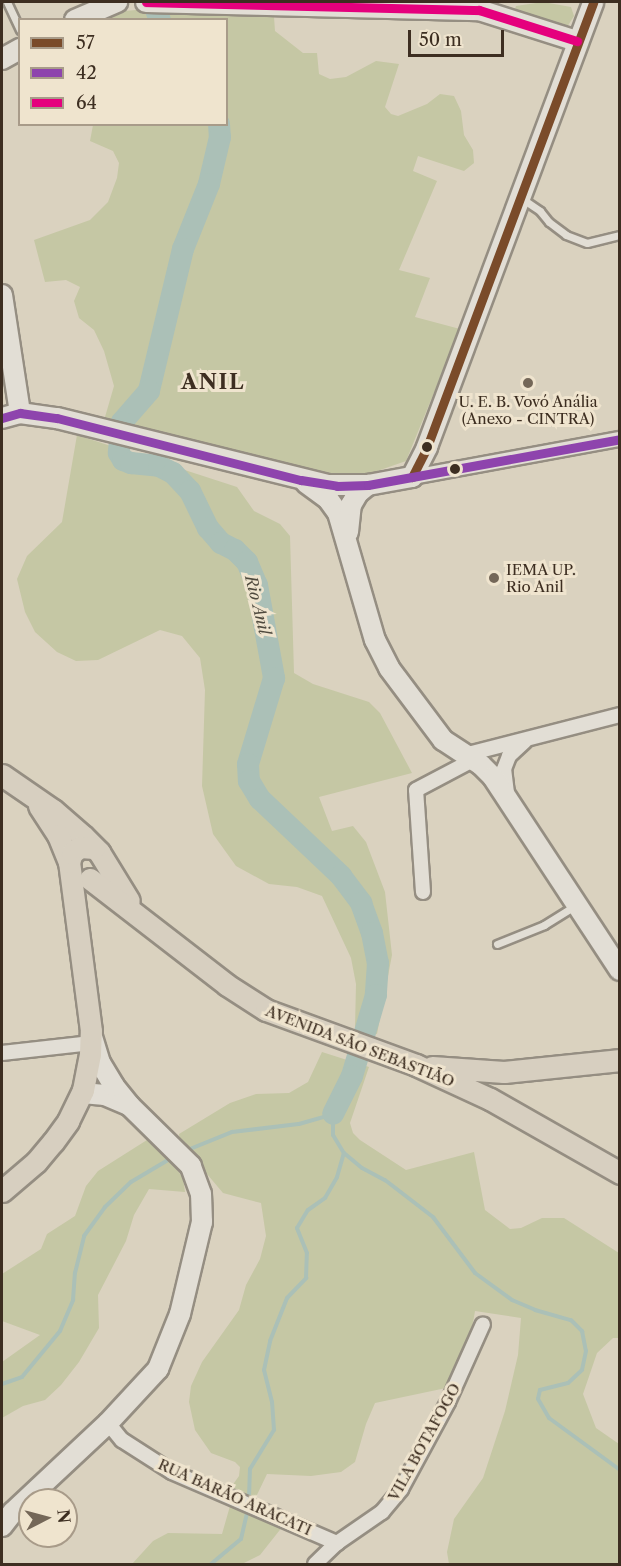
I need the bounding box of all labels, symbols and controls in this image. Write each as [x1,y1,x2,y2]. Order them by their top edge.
legend [18,18,228,126]
scale bar [411,18,507,56]
text: 50 m [419,29,462,51]
text: 57 [76,32,95,54]
text: 42 [76,62,97,84]
text: 64 [76,92,97,114]
district label: ANIL [181,369,245,395]
marker: U. E. B. Vovó Anália (Anexo - CINTRA) [521,376,535,390]
place label: U. E. B. Vovó Anália (Anexo - CINTRA) [458,392,598,427]
unlabelled marker [421,441,433,453]
unlabelled marker [449,463,461,475]
place label: IEMA UP. Rio Anil [506,560,576,595]
marker: IEMA UP. Rio Anil [487,571,501,585]
water label: Rio Anil [241,573,275,637]
street label: AVENIDA SÃO SEBASTIÃO [263,1002,457,1090]
street label: VILA BOTAFOGO [384,1380,464,1504]
street label: RUA BARÃO ARACATI [155,1455,315,1539]
north arrow [18,1488,78,1548]
text: N [53,1508,75,1524]

